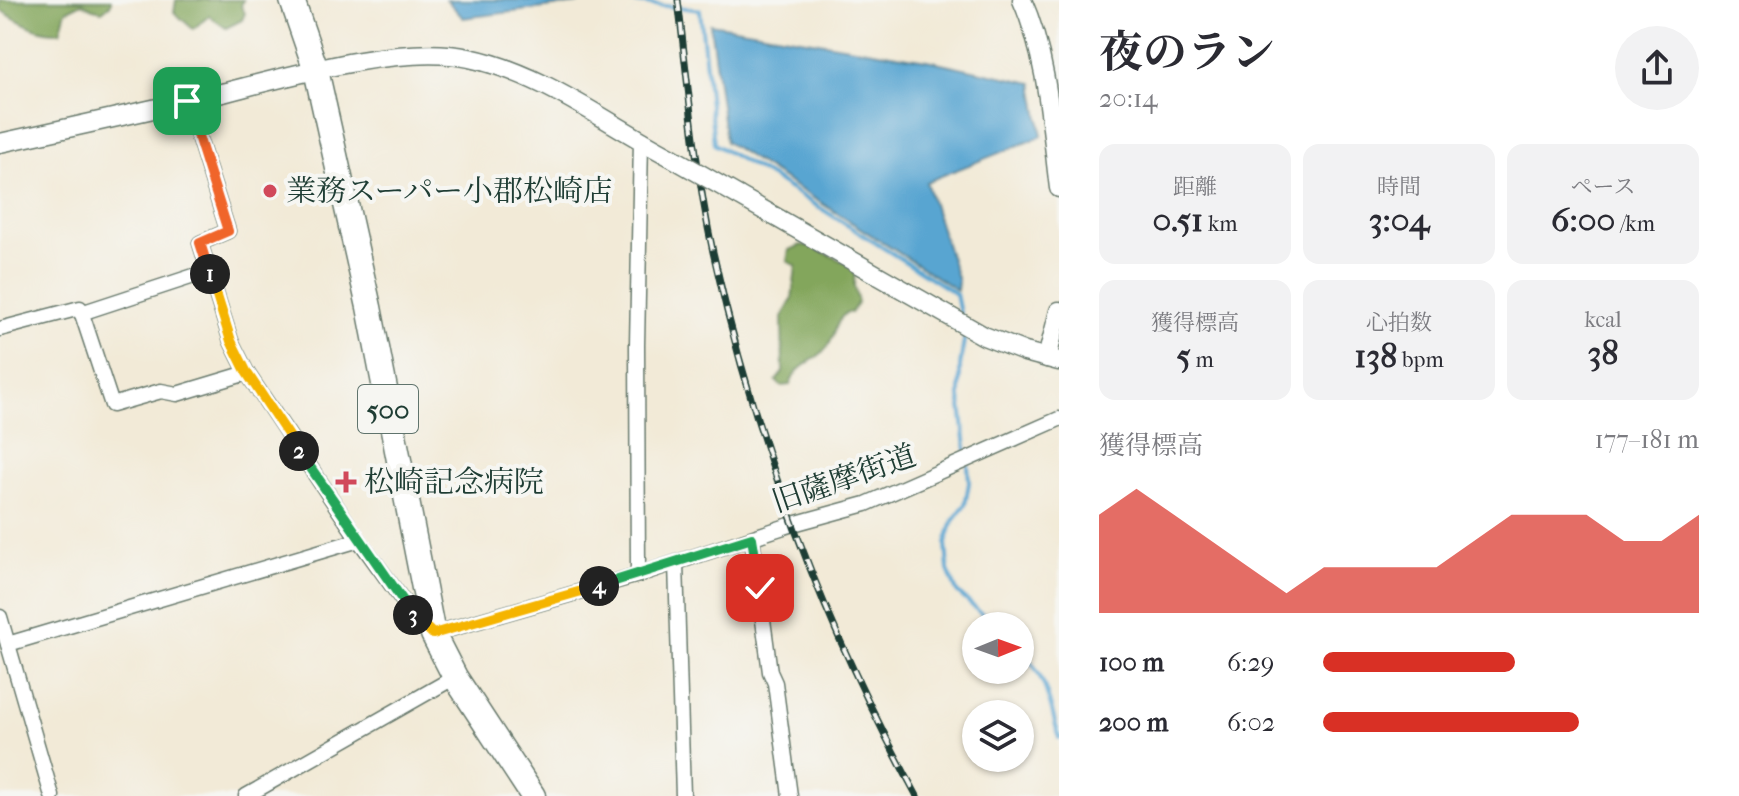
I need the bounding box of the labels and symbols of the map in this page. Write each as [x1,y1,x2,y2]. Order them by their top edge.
pin [153,67,221,135]
place label: 業務スーパー小郡松崎店 [286,174,613,209]
marker: 業務スーパー小郡松崎店 [261,182,279,200]
pin: 1 [190,254,230,294]
road number: 500 [358,385,418,433]
pin: 2 [279,431,319,471]
street label: 旧薩摩街道 [767,438,921,520]
place label: 松崎記念病院 [364,465,544,500]
marker: 松崎記念病院 [335,471,357,493]
pin [726,554,794,622]
pin: 4 [579,566,619,606]
pin: 3 [393,595,433,635]
north arrow [962,612,1034,684]

